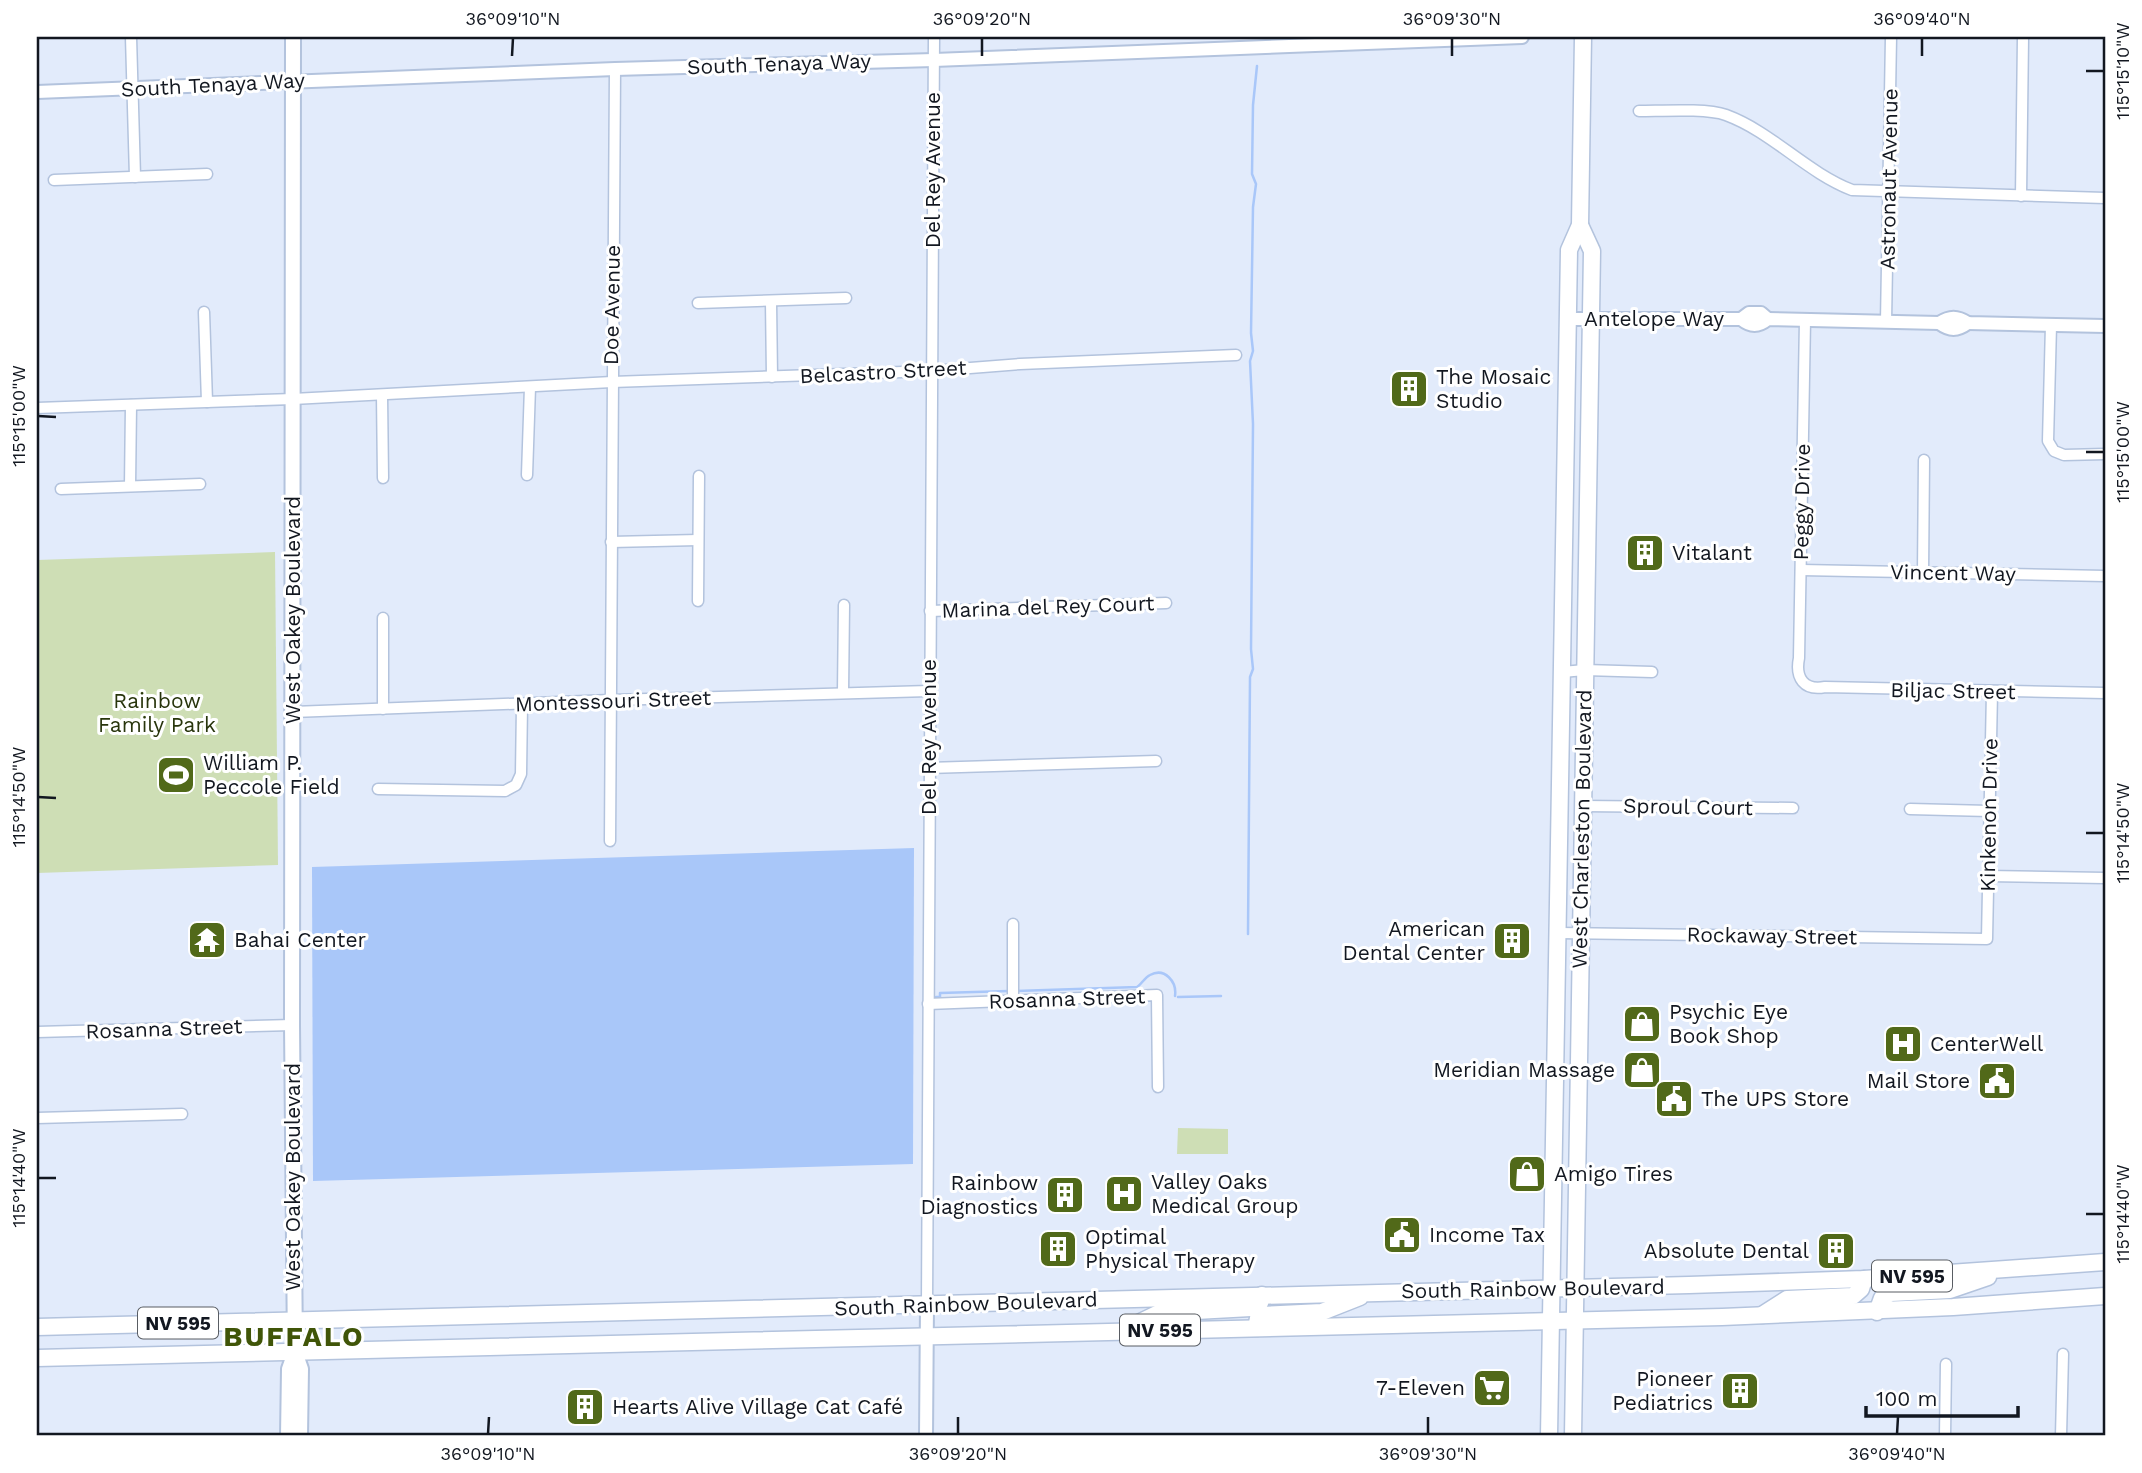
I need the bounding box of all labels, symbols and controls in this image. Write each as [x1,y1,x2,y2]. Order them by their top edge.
text: 36°09'10"N [466,8,560,29]
text: 36°09'20"N [933,8,1031,29]
text: 36°09'30"N [1403,8,1501,29]
text: 36°09'40"N [1873,8,1971,29]
text: 115°15'10"W [2112,22,2133,120]
street label: South Tenaya Way [686,48,872,79]
street label: South Tenaya Way [120,67,306,102]
street label: Astronaut Avenue [1874,88,1903,270]
street label: Del Rey Avenue [920,92,945,248]
street label: Doe Avenue [598,245,625,365]
street label: Antelope Way [1584,306,1724,331]
street label: Belcastro Street [799,355,967,388]
place label: The Mosaic Studio [1436,364,1551,413]
text: 115°15'00"W [8,365,29,467]
building icon: The Mosaic Studio [1388,368,1430,410]
text: 115°15'00"W [2112,401,2133,503]
street label: Peggy Drive [1788,443,1815,561]
street label: West Oakey Boulevard [280,496,305,724]
building icon: Vitalant [1624,532,1666,574]
place label: Vitalant [1672,540,1752,565]
street label: Vincent Way [1890,559,2016,586]
street label: Marina del Rey Court [941,590,1155,623]
street label: Del Rey Avenue [916,659,941,815]
street label: Biljac Street [1890,677,2016,704]
street label: Montessouri Street [514,685,712,716]
park label: Rainbow Family Park [98,688,216,737]
street label: West Charleston Boulevard [1567,689,1596,969]
street label: Kinkenon Drive [1975,738,2002,892]
text: 115°14'50"W [8,747,29,847]
place label: William P. Peccole Field [203,750,340,799]
sports icon: William P. Peccole Field [155,754,197,796]
text: 115°14'50"W [2112,783,2133,883]
street label: Sproul Court [1623,793,1753,820]
place label: American Dental Center [1342,916,1485,965]
temple icon: Bahai Center [186,919,228,961]
building icon: American Dental Center [1491,920,1533,962]
street label: Rockaway Street [1686,922,1858,949]
place label: Bahai Center [234,927,367,952]
street label: Rosanna Street [988,983,1146,1014]
place label: Psychic Eye Book Shop [1669,999,1788,1048]
shop icon: Psychic Eye Book Shop [1621,1003,1663,1045]
street label: Rosanna Street [85,1013,243,1044]
hospital icon: CenterWell [1882,1023,1924,1065]
place label: CenterWell [1930,1031,2044,1056]
shop icon: Meridian Massage [1621,1049,1663,1091]
place label: Meridian Massage [1433,1057,1615,1082]
public building icon: Mail Store [1976,1060,2018,1102]
street label: West Oakey Boulevard [280,1063,305,1291]
place label: Mail Store [1867,1068,1970,1093]
public building icon: The UPS Store [1653,1078,1695,1120]
place label: The UPS Store [1701,1086,1849,1111]
text: 115°14'40"W [8,1128,29,1228]
shop icon: Amigo Tires [1506,1153,1548,1195]
place label: Amigo Tires [1554,1161,1673,1186]
text: 115°14'40"W [2112,1164,2133,1264]
place label: Valley Oaks Medical Group [1151,1169,1298,1218]
place label: Rainbow Diagnostics [920,1170,1038,1219]
hospital icon: Valley Oaks Medical Group [1103,1173,1145,1215]
building icon: Rainbow Diagnostics [1044,1174,1086,1216]
public building icon: Income Tax [1381,1214,1423,1256]
place label: Income Tax [1429,1222,1545,1247]
place label: Optimal Physical Therapy [1085,1224,1255,1273]
building icon: Optimal Physical Therapy [1037,1228,1079,1270]
building icon: Absolute Dental [1815,1230,1857,1272]
place label: Absolute Dental [1644,1238,1810,1263]
road number: NV 595 [1872,1260,1952,1292]
street label: South Rainbow Boulevard [1401,1274,1665,1303]
street label: South Rainbow Boulevard [834,1286,1098,1321]
road number: NV 595 [138,1308,218,1338]
road number: NV 595 [1120,1314,1200,1346]
district label: BUFFALO [223,1320,365,1353]
place label: Pioneer Pediatrics [1612,1366,1713,1415]
supermarket icon: 7-Eleven [1471,1367,1513,1409]
building icon: Pioneer Pediatrics [1719,1370,1761,1412]
place label: 7-Eleven [1376,1375,1465,1400]
scale bar [1866,1375,2018,1419]
building icon: Hearts Alive Village Cat Café [564,1386,606,1428]
text: 100 m [1876,1386,1938,1411]
place label: Hearts Alive Village Cat Café [612,1394,903,1419]
text: 36°09'10"N [441,1443,535,1464]
text: 36°09'20"N [909,1443,1007,1464]
text: 36°09'30"N [1379,1443,1477,1464]
text: 36°09'40"N [1848,1443,1946,1464]

